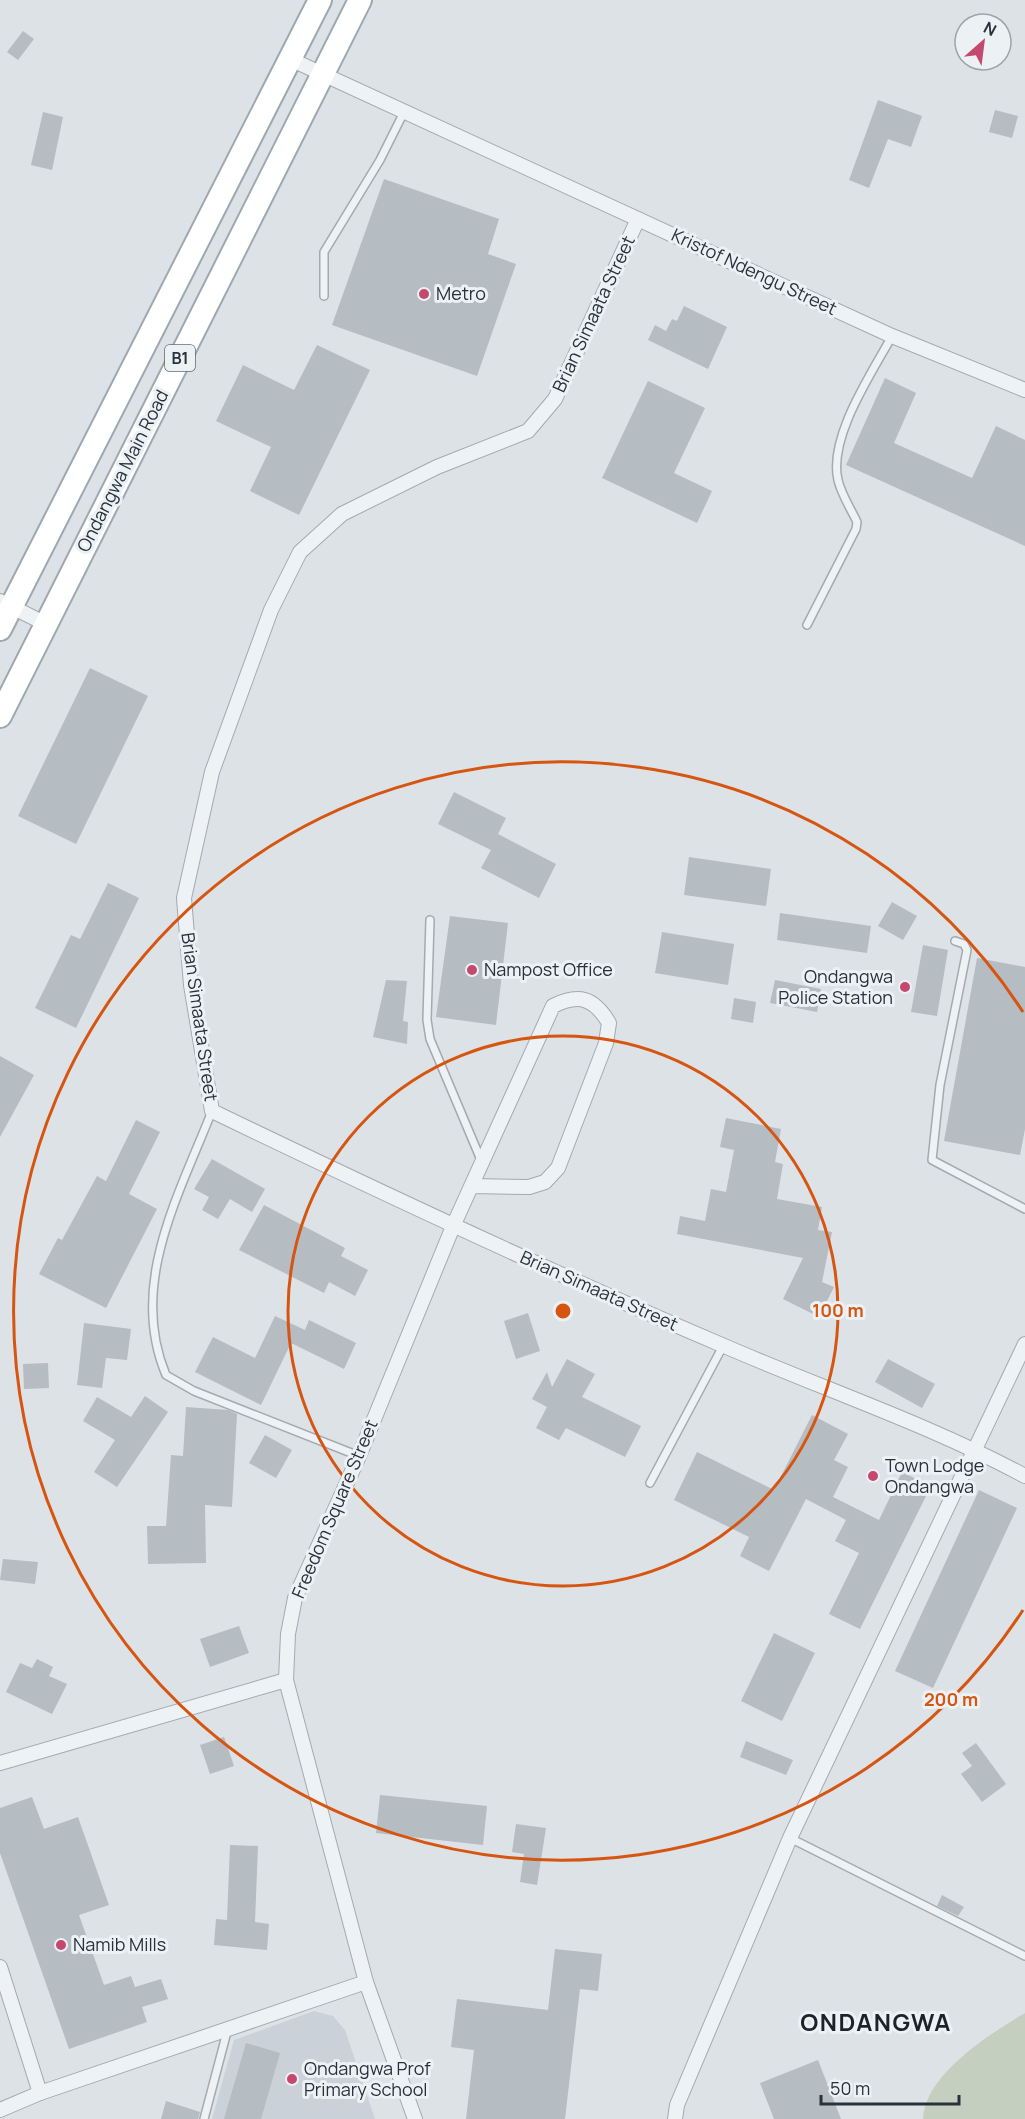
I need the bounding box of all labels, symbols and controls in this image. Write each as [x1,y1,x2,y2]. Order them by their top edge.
north arrow [953,12,1013,72]
text: N [980,16,1000,41]
street label: Kristof Ndengu Street [668,222,841,320]
street label: Brian Simaata Street [546,231,640,396]
place label: Metro [436,281,486,305]
marker: Metro [417,287,431,301]
road number: B1 [165,345,195,371]
street label: Ondangwa Main Road [71,385,173,556]
street label: Brian Simaata Street [176,931,224,1103]
place label: Nampost Office [484,957,613,981]
marker: Nampost Office [465,963,479,977]
place label: Ondangwa Police Station [778,964,893,1009]
marker: Ondangwa Police Station [898,980,912,994]
street label: Brian Simaata Street [517,1244,682,1336]
text: 100 m [812,1298,864,1322]
centre of rings [553,1301,573,1321]
street label: Freedom Square Street [285,1415,383,1602]
place label: Town Lodge Ondangwa [885,1453,984,1498]
marker: Town Lodge Ondangwa [866,1469,880,1483]
text: 200 m [924,1687,978,1711]
place label: Namib Mills [73,1932,166,1956]
marker: Namib Mills [54,1938,68,1952]
district label: ONDANGWA [800,2005,952,2038]
place label: Ondangwa Prof Primary School [304,2056,431,2101]
scale bar [821,2068,959,2106]
marker: Ondangwa Prof Primary School [285,2072,299,2086]
text: 50 m [830,2076,870,2100]

